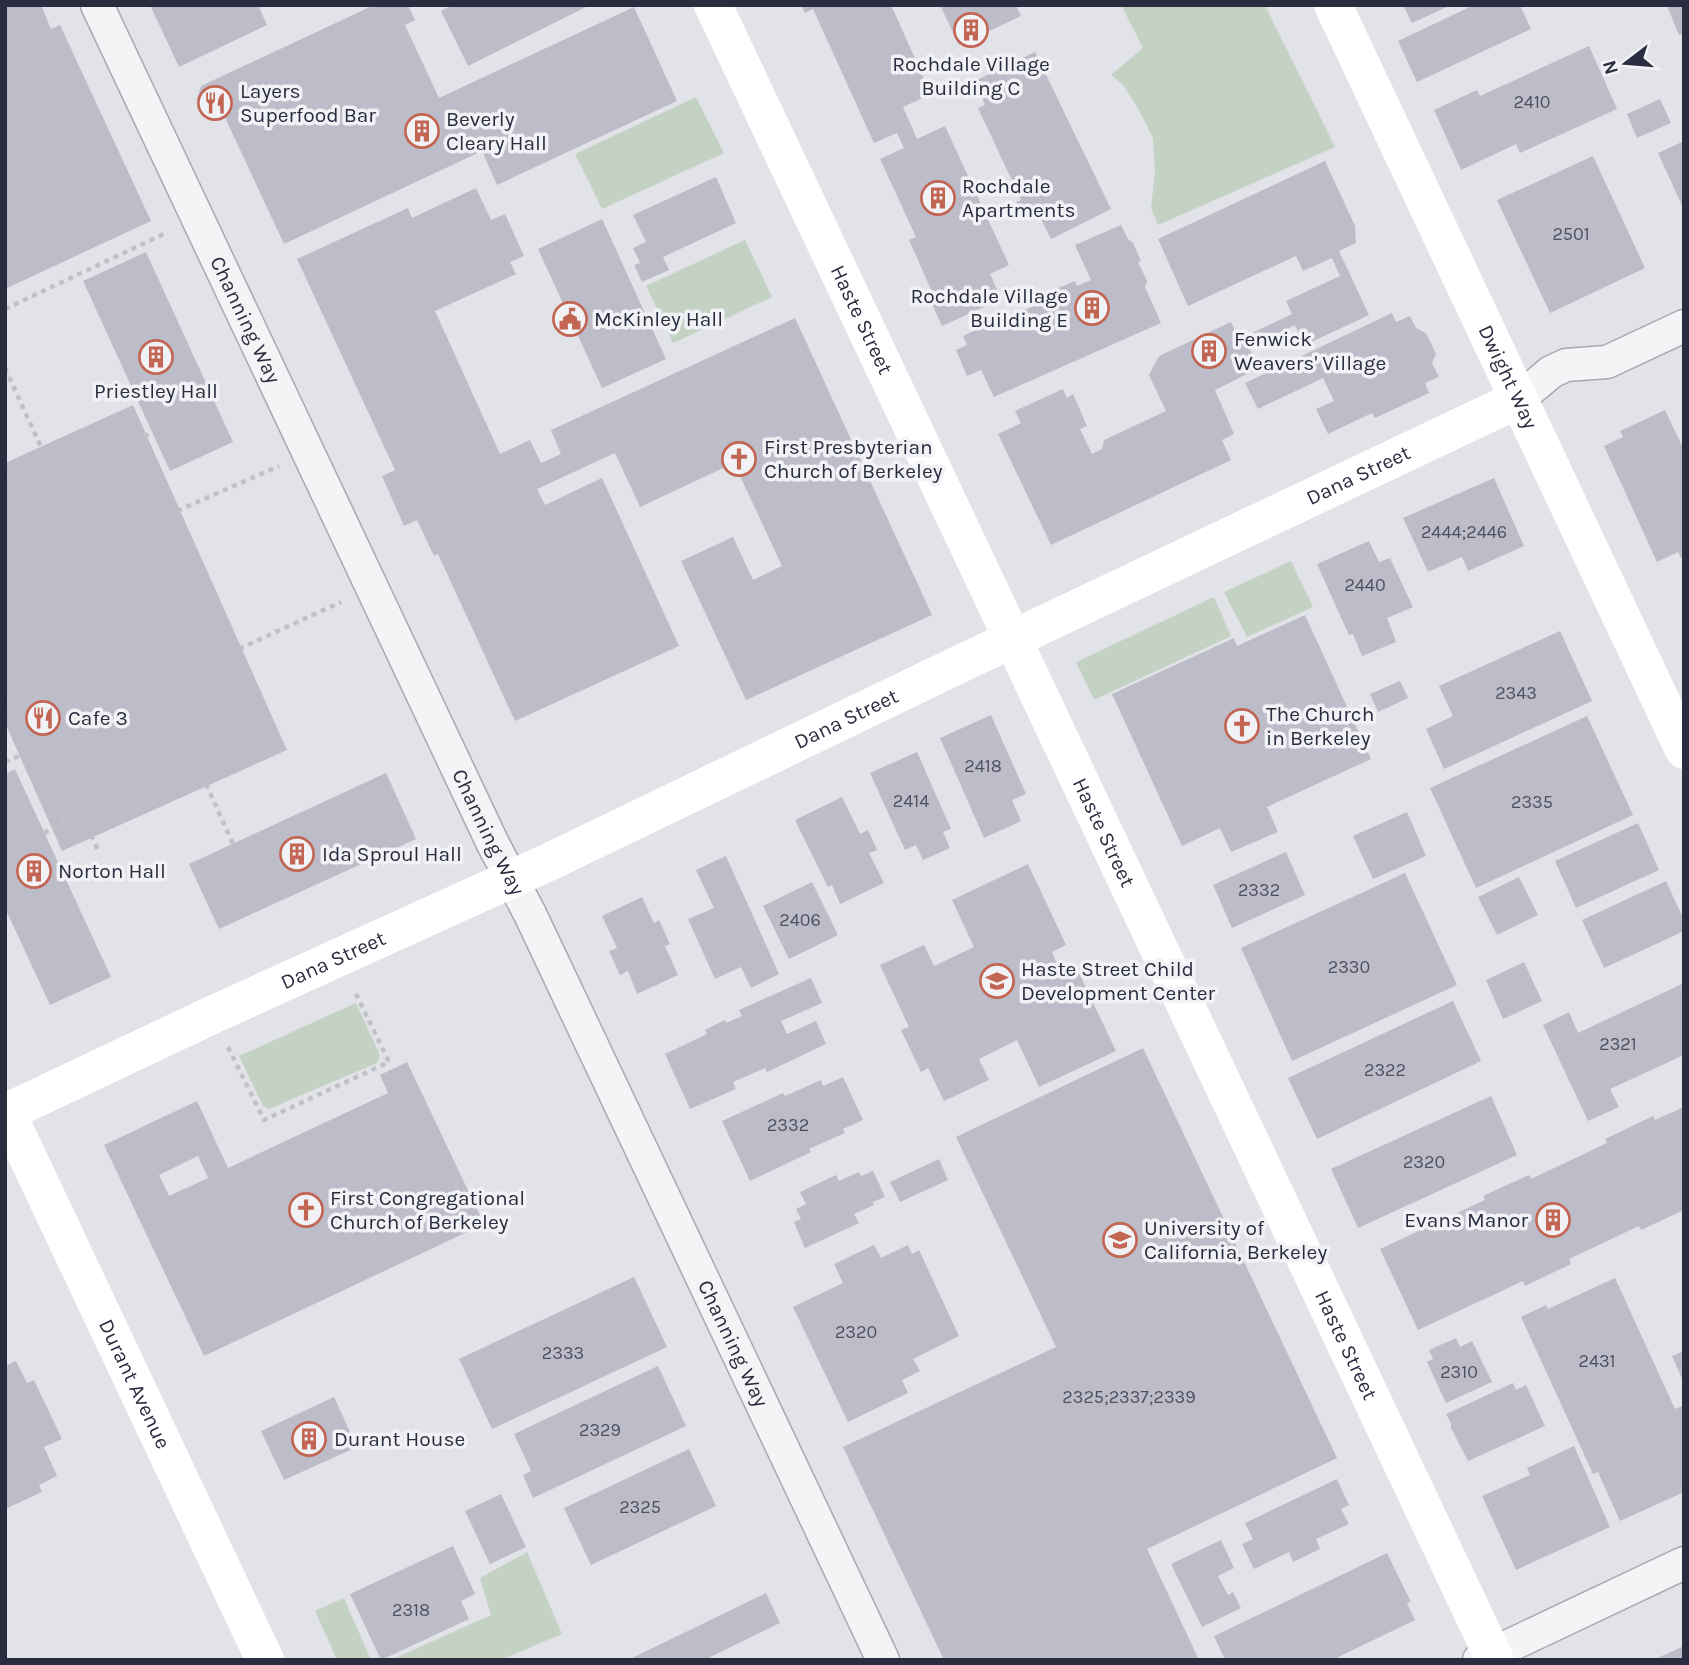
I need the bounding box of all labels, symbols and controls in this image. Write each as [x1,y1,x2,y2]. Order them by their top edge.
building icon: Rochdale Village Building C [952,11,990,49]
north arrow [1591,28,1661,98]
place label: Rochdale Village Building C [892,52,1050,100]
text: N [1598,58,1623,77]
place label: Layers Superfood Bar [240,79,376,127]
restaurant icon: Layers Superfood Bar [196,84,234,122]
house number: 2410 [1513,91,1551,113]
place label: Beverly Cleary Hall [446,107,547,155]
building icon: Beverly Cleary Hall [403,112,441,150]
place label: Rochdale Apartments [962,174,1075,222]
building icon: Rochdale Apartments [919,179,957,217]
house number: 2501 [1552,223,1590,245]
street label: Channing Way [205,252,286,387]
street label: Haste Street [826,261,898,378]
place label: Rochdale Village Building E [910,284,1068,332]
building icon: Rochdale Village Building E [1073,289,1111,327]
public building icon: McKinley Hall [551,300,589,338]
place label: McKinley Hall [594,307,723,331]
street label: Dwight Way [1473,321,1543,433]
place label: Fenwick Weavers' Village [1234,327,1386,375]
building icon: Fenwick Weavers' Village [1190,332,1228,370]
building icon: Priestley Hall [137,338,175,376]
place label: Priestley Hall [94,379,218,403]
place label: First Presbyterian Church of Berkeley [764,435,943,483]
church icon: First Presbyterian Church of Berkeley [720,440,758,478]
street label: Dana Street [1302,440,1414,510]
house number: 2444;2446 [1421,521,1507,543]
house number: 2440 [1344,574,1386,596]
house number: 2343 [1495,682,1537,704]
street label: Dana Street [790,684,902,754]
restaurant icon: Cafe 3 [24,699,62,737]
place label: The Church in Berkeley [1266,702,1374,750]
place label: Cafe 3 [68,706,128,730]
church icon: The Church in Berkeley [1223,707,1261,745]
house number: 2418 [964,755,1002,777]
street label: Channing Way [447,765,530,899]
street label: Haste Street [1068,774,1140,891]
house number: 2414 [893,790,929,812]
house number: 2335 [1511,791,1553,813]
building icon: Ida Sproul Hall [278,835,316,873]
place label: Ida Sproul Hall [322,842,462,866]
building icon: Norton Hall [15,852,53,890]
place label: Norton Hall [58,859,166,883]
house number: 2332 [1238,879,1280,901]
house number: 2406 [779,909,821,931]
street label: Dana Street [277,926,389,994]
house number: 2330 [1328,956,1370,978]
place label: Haste Street Child Development Center [1021,957,1216,1005]
school or university icon: Haste Street Child Development Center [978,962,1016,1000]
house number: 2321 [1599,1033,1637,1055]
house number: 2322 [1364,1059,1406,1081]
house number: 2332 [767,1114,809,1136]
house number: 2320 [1403,1151,1445,1173]
place label: First Congregational Church of Berkeley [330,1186,525,1234]
church icon: First Congregational Church of Berkeley [287,1191,325,1229]
building icon: Evans Manor [1534,1201,1572,1239]
place label: Evans Manor [1404,1208,1528,1232]
place label: University of California, Berkeley [1144,1216,1327,1264]
school or university icon: University of California, Berkeley [1101,1221,1139,1259]
street label: Channing Way [693,1276,774,1411]
street label: Haste Street [1310,1286,1382,1404]
street label: Durant Avenue [94,1315,176,1453]
house number: 2320 [835,1321,877,1343]
house number: 2333 [542,1342,584,1364]
house number: 2431 [1578,1350,1616,1372]
house number: 2310 [1440,1361,1478,1383]
house number: 2325;2337;2339 [1062,1386,1196,1408]
house number: 2329 [579,1419,621,1441]
building icon: Durant House [290,1420,328,1458]
place label: Durant House [334,1427,465,1451]
house number: 2325 [619,1496,661,1518]
house number: 2318 [392,1599,430,1621]

